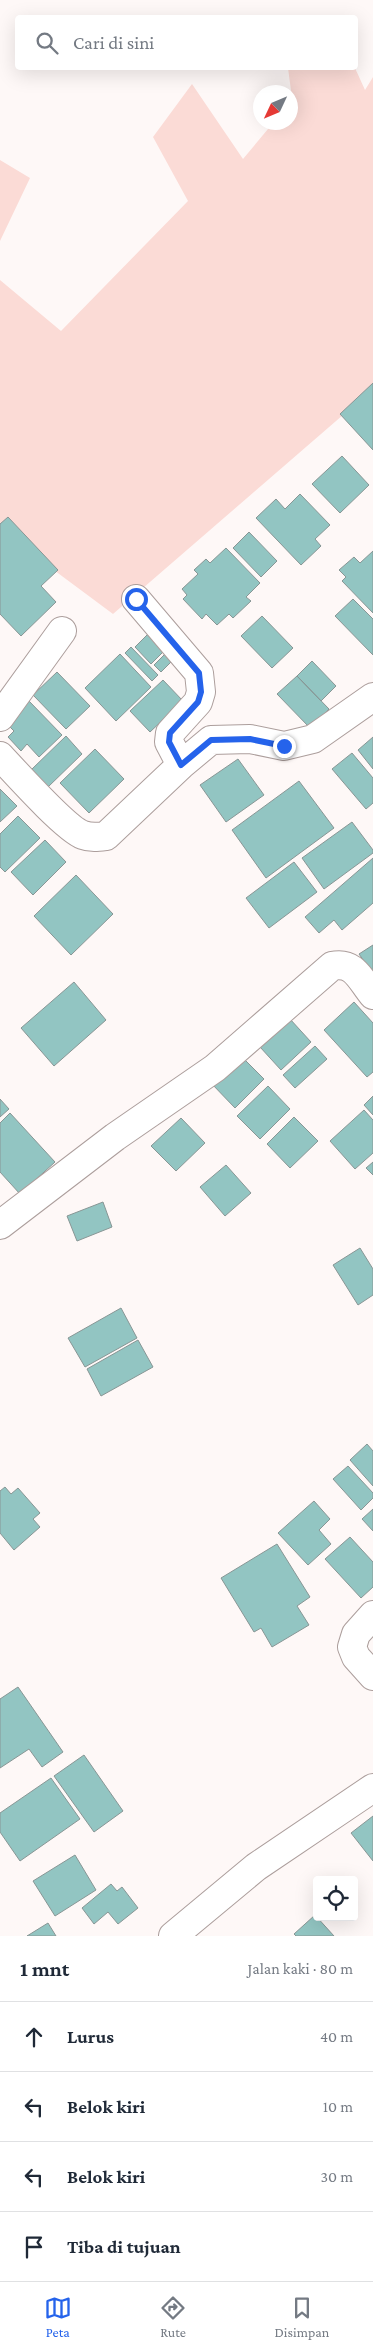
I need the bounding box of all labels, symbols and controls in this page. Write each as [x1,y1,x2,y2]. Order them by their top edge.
search box [15,15,358,70]
icon: search [33,29,61,57]
text: Cari di sini [73,32,154,53]
north arrow [253,85,298,130]
route start [125,588,148,611]
route end [273,735,296,758]
map controls [313,1876,358,1921]
button: locate [313,1876,358,1921]
text: 1 mnt [20,1957,69,1981]
text: Jalan kaki · 80 m [248,1960,353,1977]
icon: ahead [20,2023,48,2051]
text: Lurus [67,2026,114,2047]
text: 40 m [320,2028,353,2045]
icon: left [20,2093,48,2121]
text: Belok kiri [67,2096,145,2117]
text: 10 m [323,2098,353,2115]
icon: left [20,2163,48,2191]
text: Belok kiri [67,2166,145,2187]
text: 30 m [321,2168,353,2185]
icon: arrive [20,2233,48,2261]
text: Tiba di tujuan [67,2236,181,2257]
tab: Peta [44,2294,72,2340]
tab: Rute [159,2294,187,2340]
tab: Disimpan [275,2294,329,2340]

